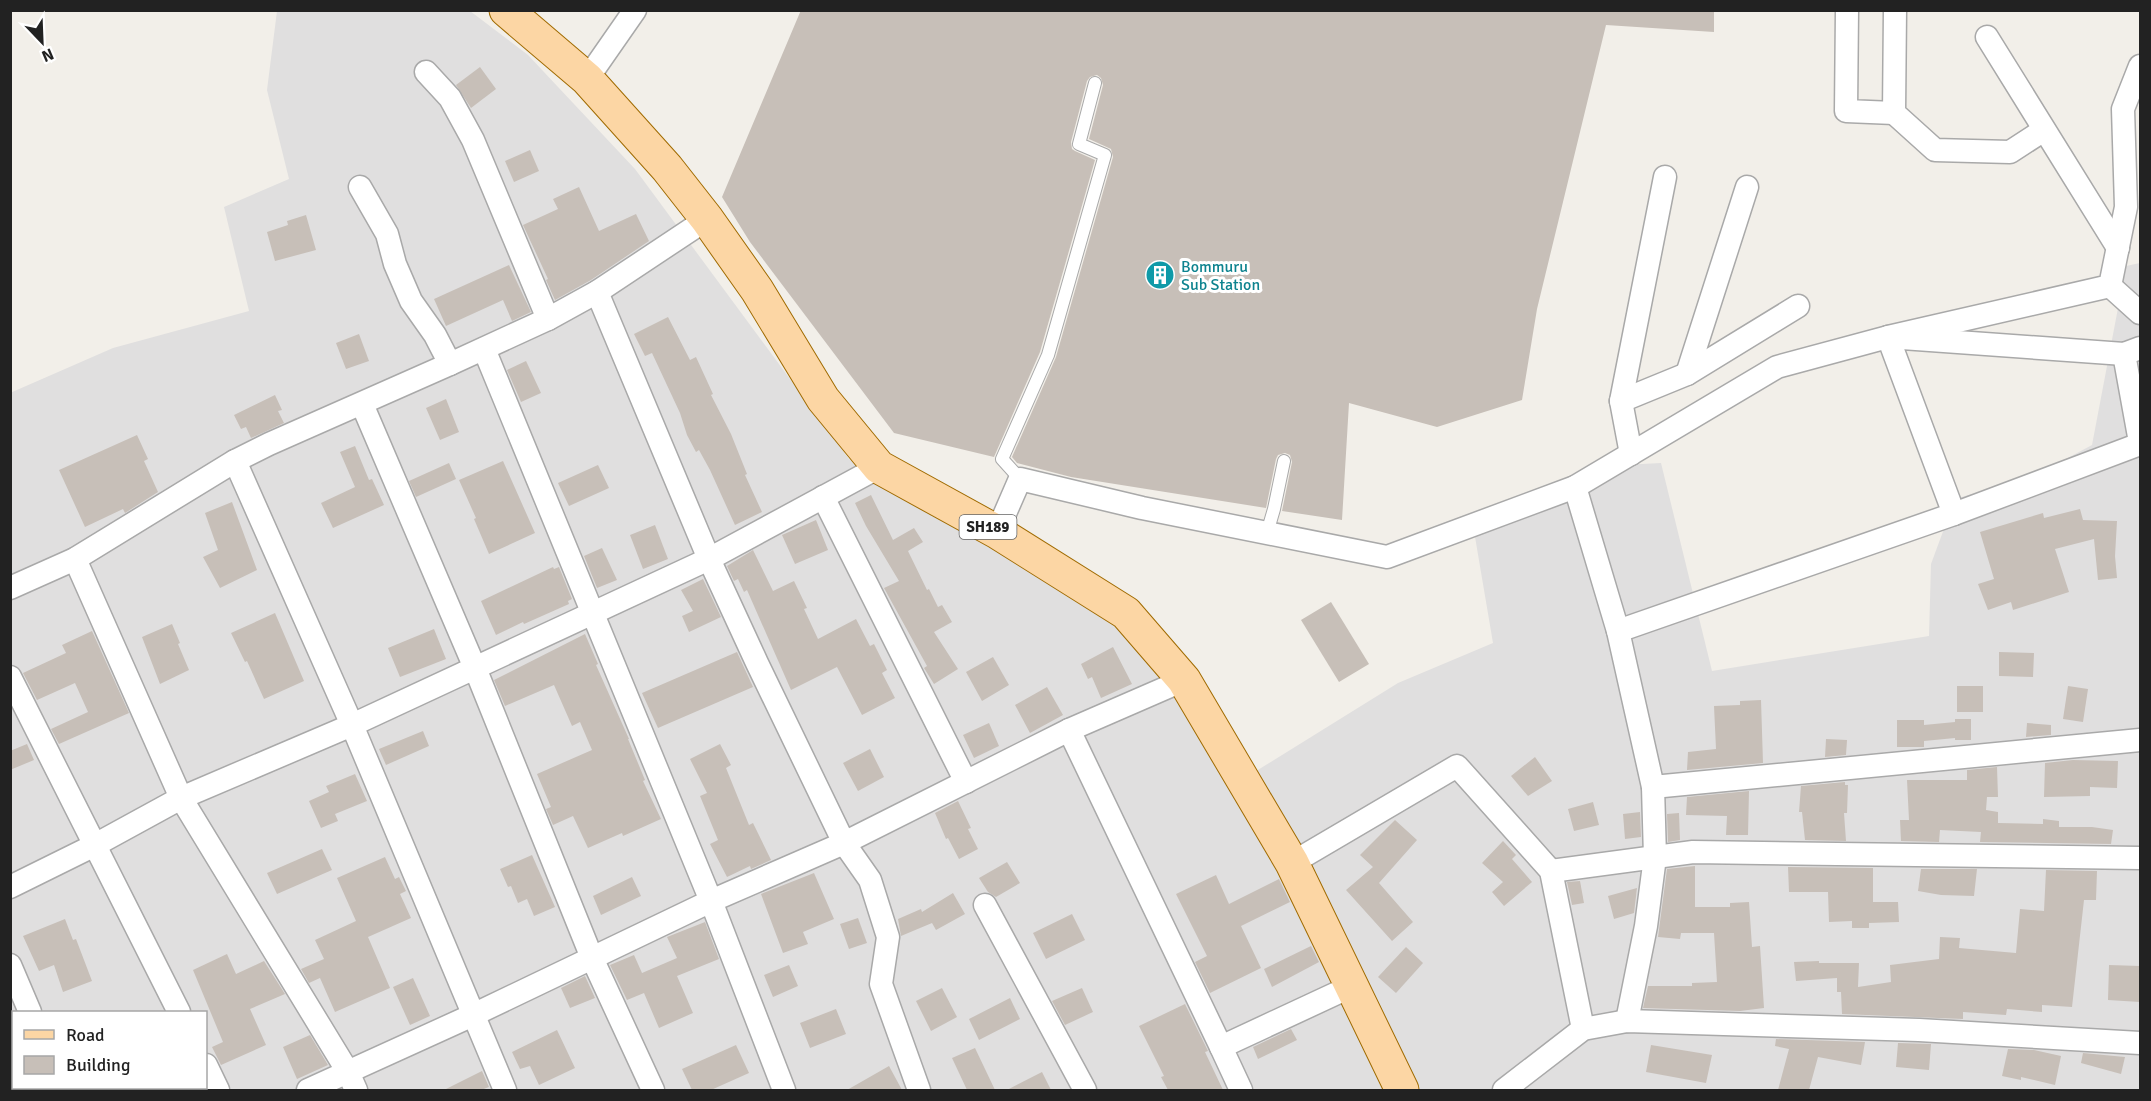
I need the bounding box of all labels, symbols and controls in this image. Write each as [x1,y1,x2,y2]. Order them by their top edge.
north arrow [12,12,72,72]
text: N [38,44,57,66]
place label: Bommuru Sub Station [1181,257,1260,295]
building icon: Bommuru Sub Station [1144,259,1176,291]
road number: SH189 [960,515,1016,539]
legend [12,1011,207,1089]
text: Road [66,1024,105,1046]
text: Building [66,1054,130,1076]

